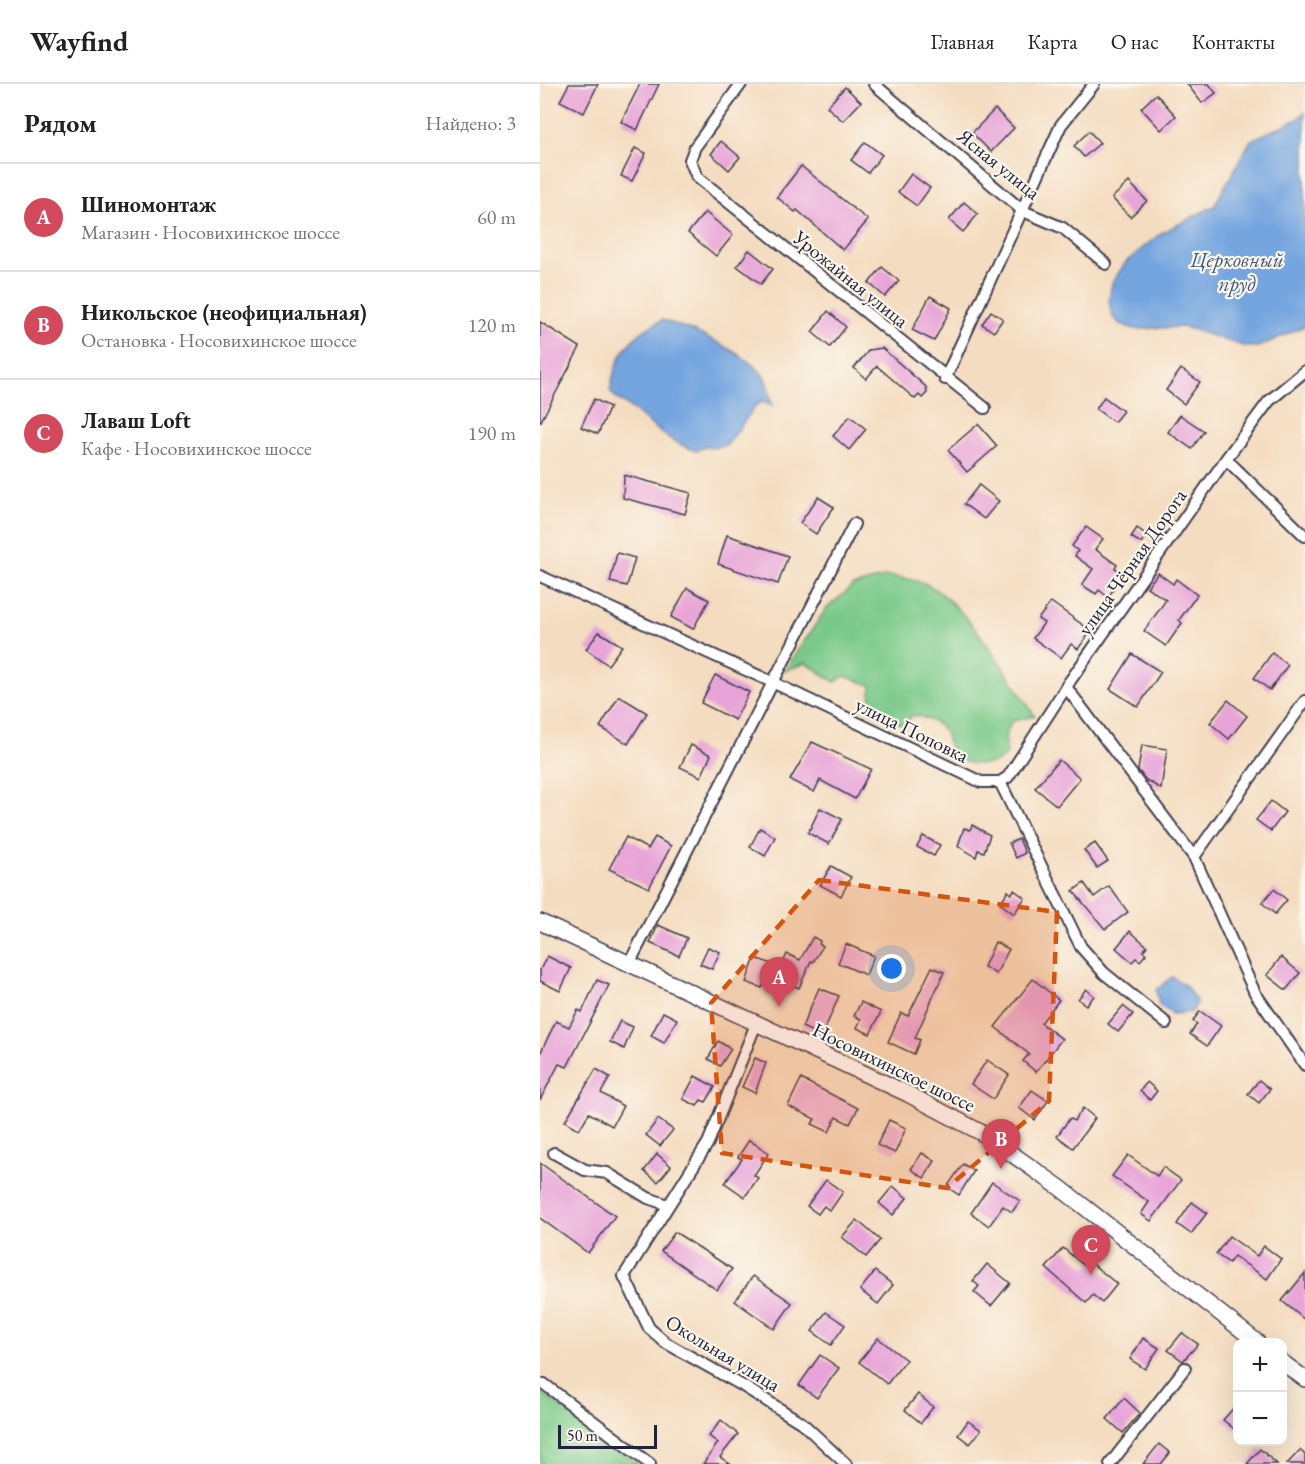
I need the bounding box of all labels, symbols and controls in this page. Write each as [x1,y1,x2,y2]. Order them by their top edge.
text: Wayfind [30,23,128,59]
text: Главная [930,28,994,55]
text: Карта [1027,28,1078,55]
text: О нас [1111,28,1159,55]
text: Контакты [1192,28,1275,55]
text: Рядом [24,106,97,140]
text: Найдено: 3 [425,110,516,136]
street label: Ясная улица [951,122,1046,205]
text: Шиномонтаж [81,190,217,219]
text: A [36,204,51,230]
text: 60 m [477,204,516,230]
text: Магазин · Носовихинское шоссе [81,219,340,245]
street label: Урожайная улица [787,224,914,333]
water label: Церковный пруд [1189,246,1284,297]
text: Никольское (неофициальная) [81,298,367,327]
text: B [37,312,50,338]
text: 120 m [468,312,516,338]
text: Остановка · Носовихинское шоссе [81,327,357,353]
text: Лаваш Loft [81,406,191,435]
text: C [36,420,51,446]
text: 190 m [468,420,516,446]
text: Кафе · Носовихинское шоссе [81,435,312,461]
street label: улица Чёрная Дорога [1072,484,1192,640]
street label: улица Поповка [851,691,973,769]
your location [877,954,906,983]
pin: A [760,958,798,1007]
street label: Носовихинское шоссе [808,1016,980,1118]
pin: B [982,1120,1020,1169]
pin: C [1072,1226,1110,1275]
street label: Окольная улица [661,1309,785,1397]
map controls [1233,1338,1287,1446]
button: + [1233,1338,1287,1392]
button: − [1233,1392,1287,1446]
scale bar [558,1422,657,1450]
text: 50 m [567,1425,598,1446]

